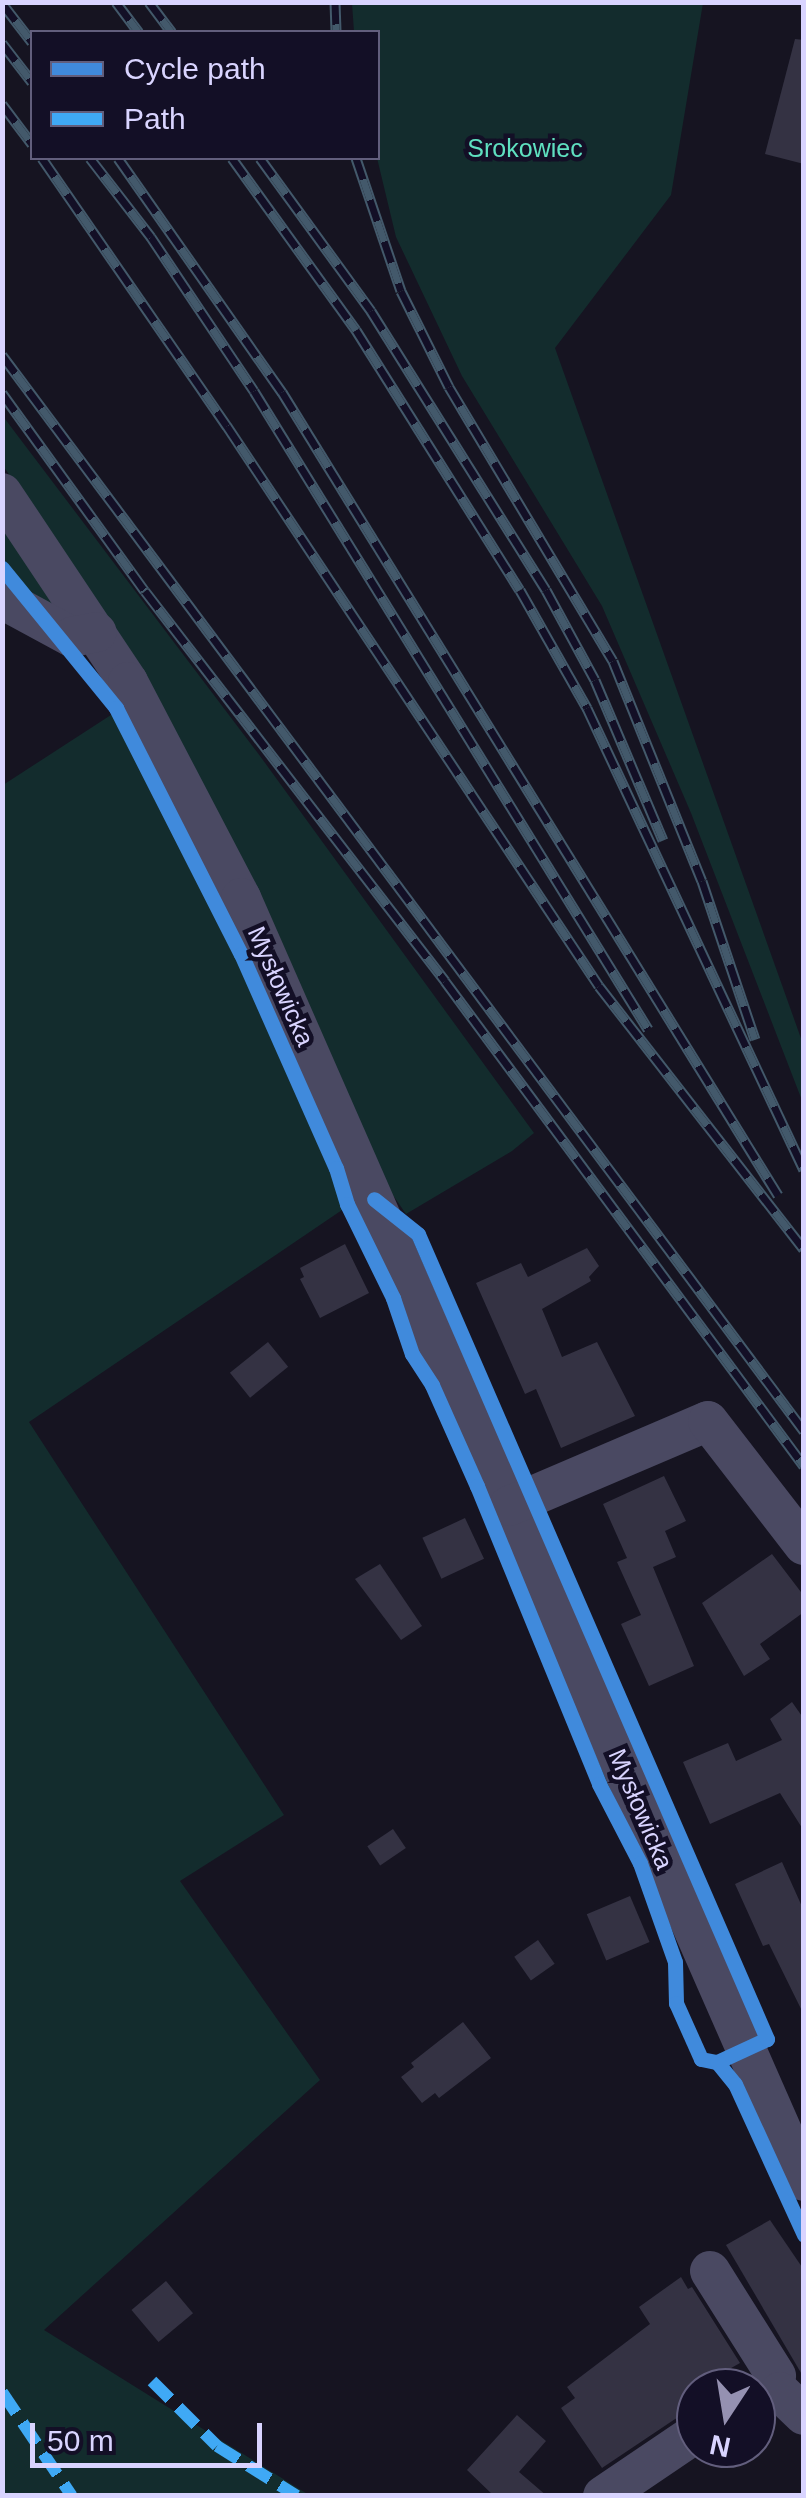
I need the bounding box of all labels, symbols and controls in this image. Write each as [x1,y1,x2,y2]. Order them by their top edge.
legend [30,30,380,160]
text: Cycle path [124,52,266,85]
text: Path [124,102,186,135]
park label: Srokowiec [467,133,583,163]
street label: Mysłowicka [241,922,321,1050]
street label: Mysłowicka [602,1744,680,1874]
north arrow [676,2368,776,2468]
scale bar [35,2403,268,2465]
text: 50 m [47,2424,114,2457]
text: N [707,2429,733,2463]

